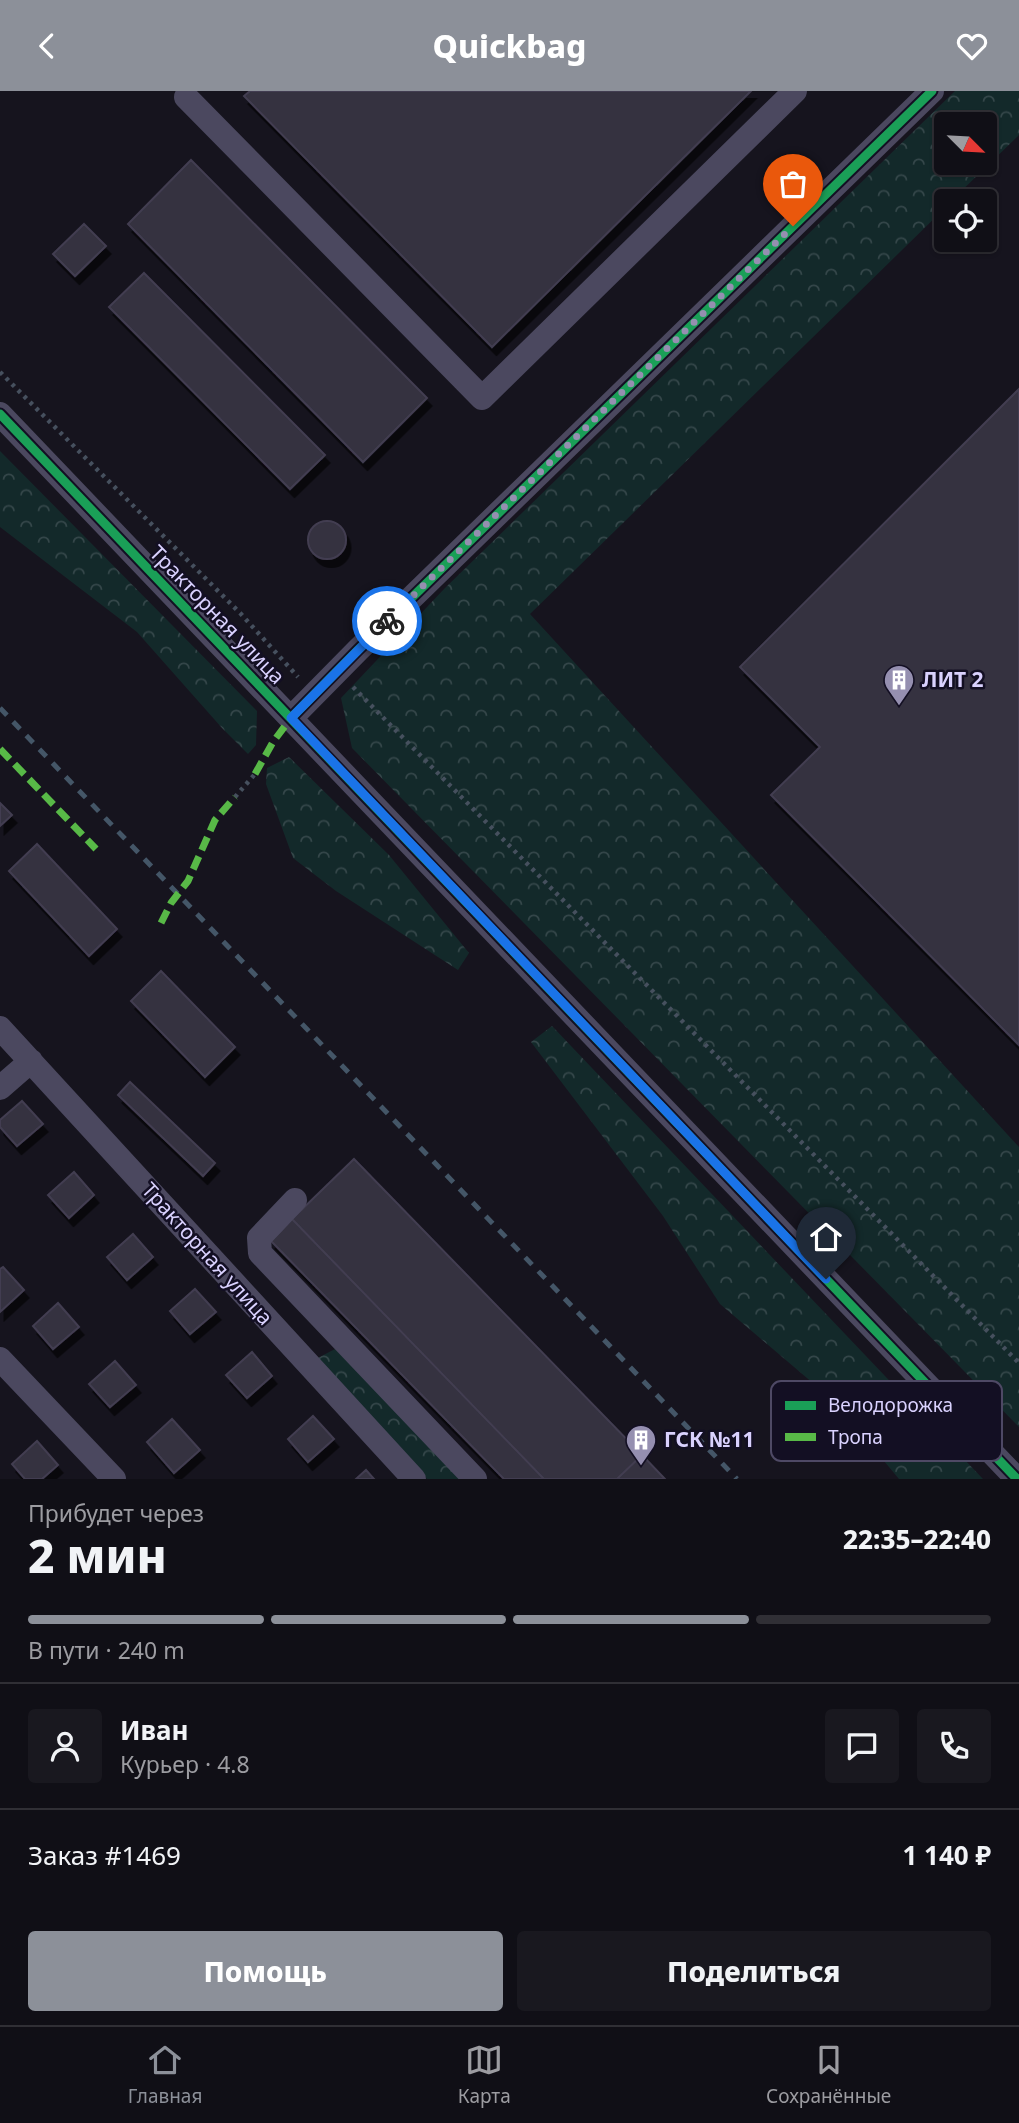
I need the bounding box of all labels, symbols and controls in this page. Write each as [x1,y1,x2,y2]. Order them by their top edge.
text: Quickbag [432,24,587,67]
icon: back [28,27,66,65]
icon: heart [953,27,991,65]
north arrow [934,112,998,175]
map controls [934,112,997,252]
pin [763,154,823,226]
icon: bag [774,165,812,203]
button: locate [934,189,997,252]
street label: Тракторная улица [144,539,291,690]
courier [352,586,422,656]
icon: bike [368,602,406,640]
building icon: ЛИТ 2 [882,663,916,707]
place label: ЛИТ 2 [922,665,984,693]
street label: Тракторная улица [136,1176,279,1331]
pin [796,1207,856,1279]
icon: home [807,1218,845,1256]
legend [771,1381,1002,1461]
text: Велодорожка [828,1392,953,1418]
building icon: ГСК №11 [624,1423,658,1467]
text: Тропа [828,1424,883,1450]
place label: ГСК №11 [664,1425,755,1453]
text: Прибудет через [28,1497,204,1529]
text: 22:35–22:40 [843,1521,991,1557]
text: 2 мин [28,1524,167,1586]
text: В пути · 240 m [28,1634,185,1666]
button: person [28,1709,102,1783]
button: chat [825,1709,899,1783]
button: phone [917,1709,991,1783]
text: Иван [120,1712,189,1748]
text: Курьер · 4.8 [120,1748,250,1780]
text: Заказ #1469 [28,1837,181,1873]
text: 1 140 ₽ [902,1837,991,1873]
button: Помощь [28,1931,503,2011]
button: Поделиться [517,1931,991,2011]
tab: Главная [128,2041,202,2109]
tab: Карта [458,2041,511,2109]
tab: Сохранённые [766,2041,891,2109]

